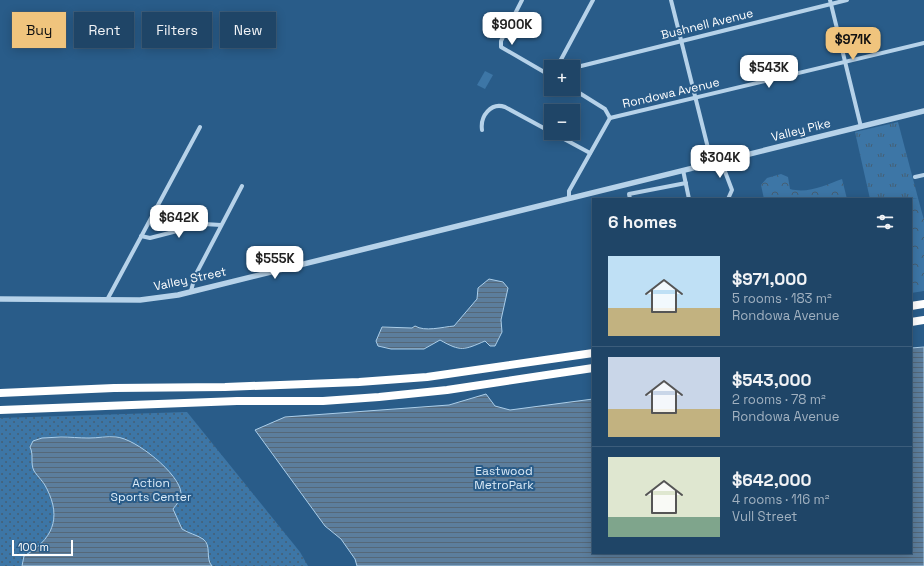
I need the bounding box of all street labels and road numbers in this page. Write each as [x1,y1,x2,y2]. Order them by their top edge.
street label: Bushnell Avenue [659,5,755,43]
street label: Rondowa Avenue [621,74,721,112]
street label: Valley Pike [770,115,832,145]
street label: Valley Street [152,263,228,295]

